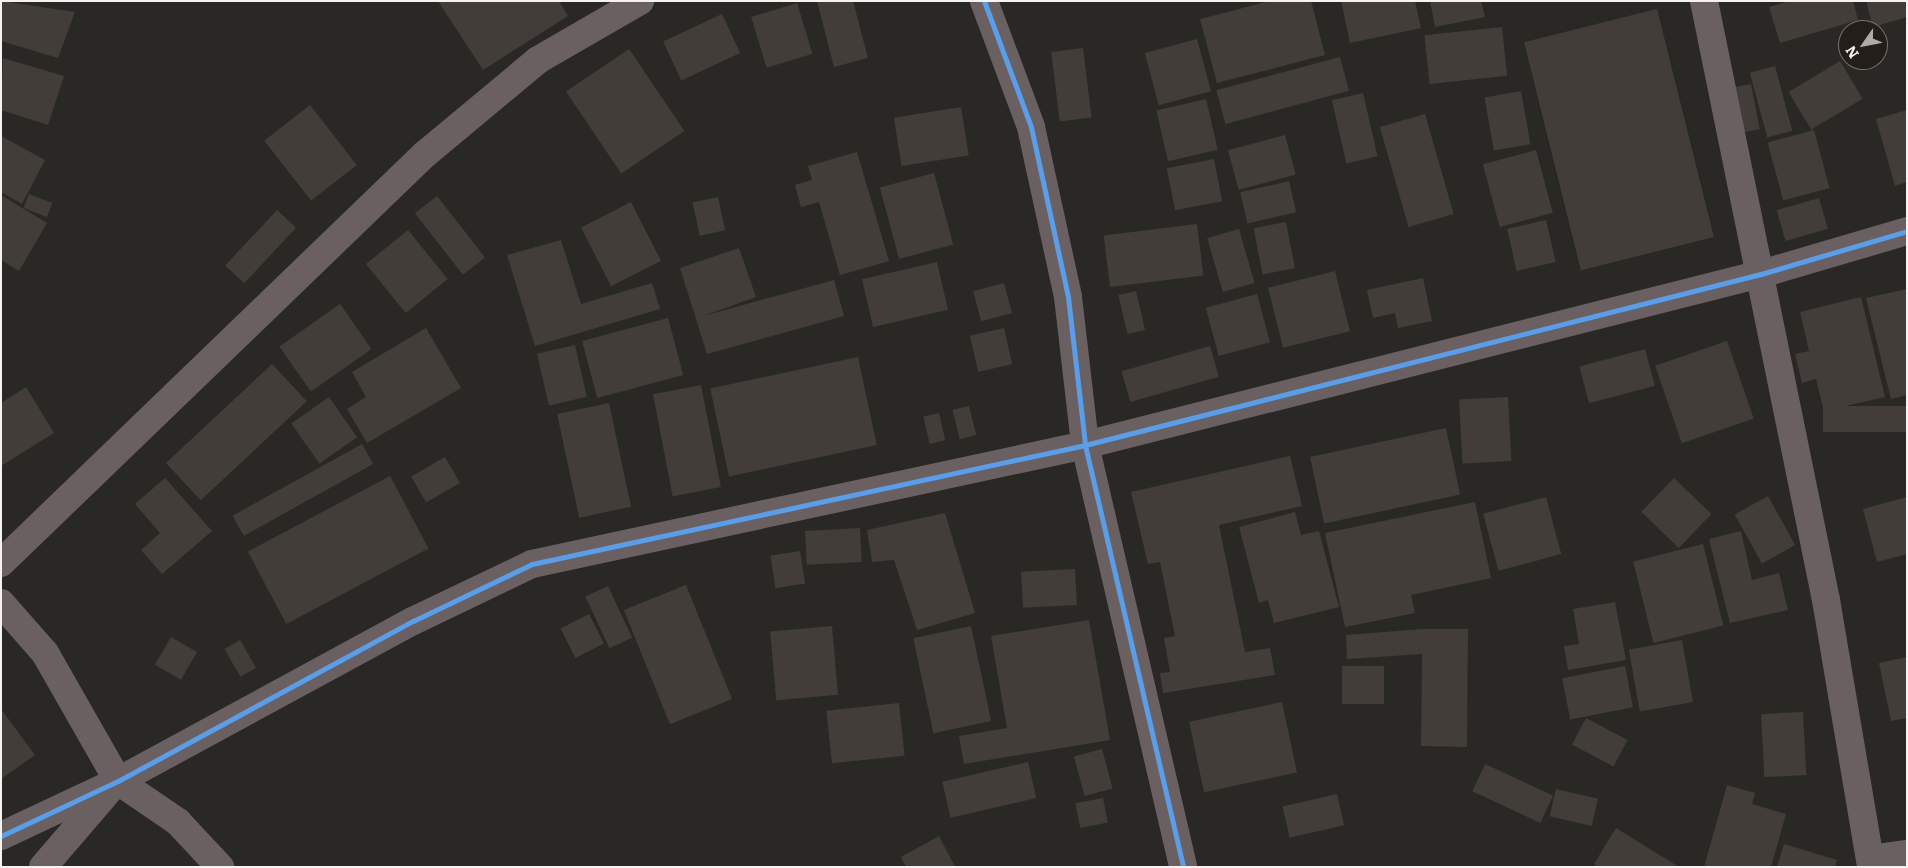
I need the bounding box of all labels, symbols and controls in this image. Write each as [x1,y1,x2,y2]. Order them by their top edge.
north arrow [1838,20,1888,70]
text: N [1840,42,1863,63]

